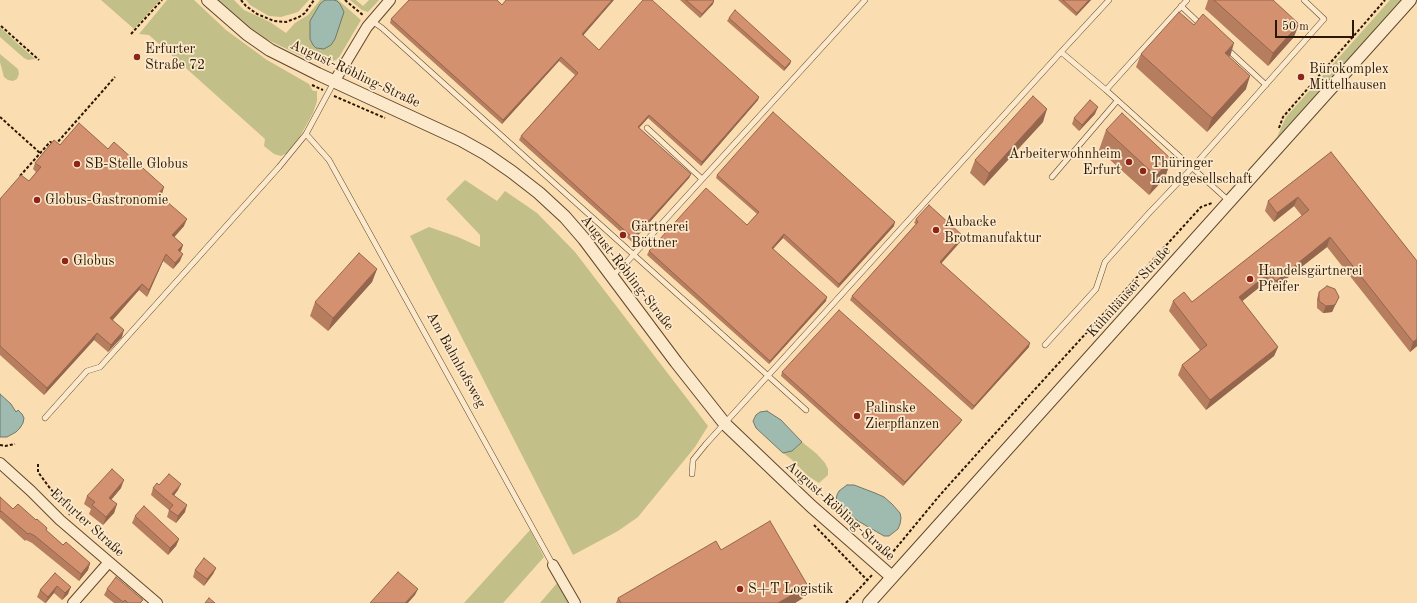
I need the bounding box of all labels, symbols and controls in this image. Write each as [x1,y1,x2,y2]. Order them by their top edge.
scale bar [1277,12,1356,38]
text: 50 m [1282,21,1309,33]
street label: August-Röbling-Straße [287,37,423,111]
place label: Erfurter Straße 72 [145,41,205,74]
marker: Erfurter Straße 72 [132,52,142,62]
place label: Bürokomplex Mittelhausen [1309,61,1389,94]
marker: Bürokomplex Mittelhausen [1296,72,1306,82]
place label: Arbeiterwohnheim Erfurt [1009,146,1121,178]
place label: Thüringer Landgesellschaft [1151,155,1252,188]
place label: SB-Stelle Globus [85,156,188,172]
marker: Arbeiterwohnheim Erfurt [1124,157,1134,167]
marker: SB-Stelle Globus [72,159,82,169]
marker: Thüringer Landgesellschaft [1138,166,1148,176]
place label: Globus-Gastronomie [45,192,168,208]
marker: Globus-Gastronomie [32,195,42,205]
street label: August-Röbling-Straße [577,212,677,334]
place label: Aubacke Brotmanufaktur [944,214,1041,246]
place label: Gärtnerei Böttner [631,219,689,252]
marker: Aubacke Brotmanufaktur [931,225,941,235]
marker: Gärtnerei Böttner [618,230,628,240]
street label: Kühnhäuser Straße [1083,243,1175,341]
place label: Globus [73,253,115,269]
marker: Globus [60,256,70,266]
place label: Handelsgärtnerei Pfeifer [1258,263,1362,296]
marker: Handelsgärtnerei Pfeifer [1245,274,1255,284]
street label: Am Bahnhofsweg [423,309,489,411]
place label: Palinske Zierpflanzen [865,400,939,432]
marker: Palinske Zierpflanzen [852,411,862,421]
street label: August-Röbling-Straße [782,457,898,565]
street label: Erfurter Straße [46,485,128,561]
place label: S+T Logistik [748,581,833,597]
marker: S+T Logistik [735,584,745,594]

